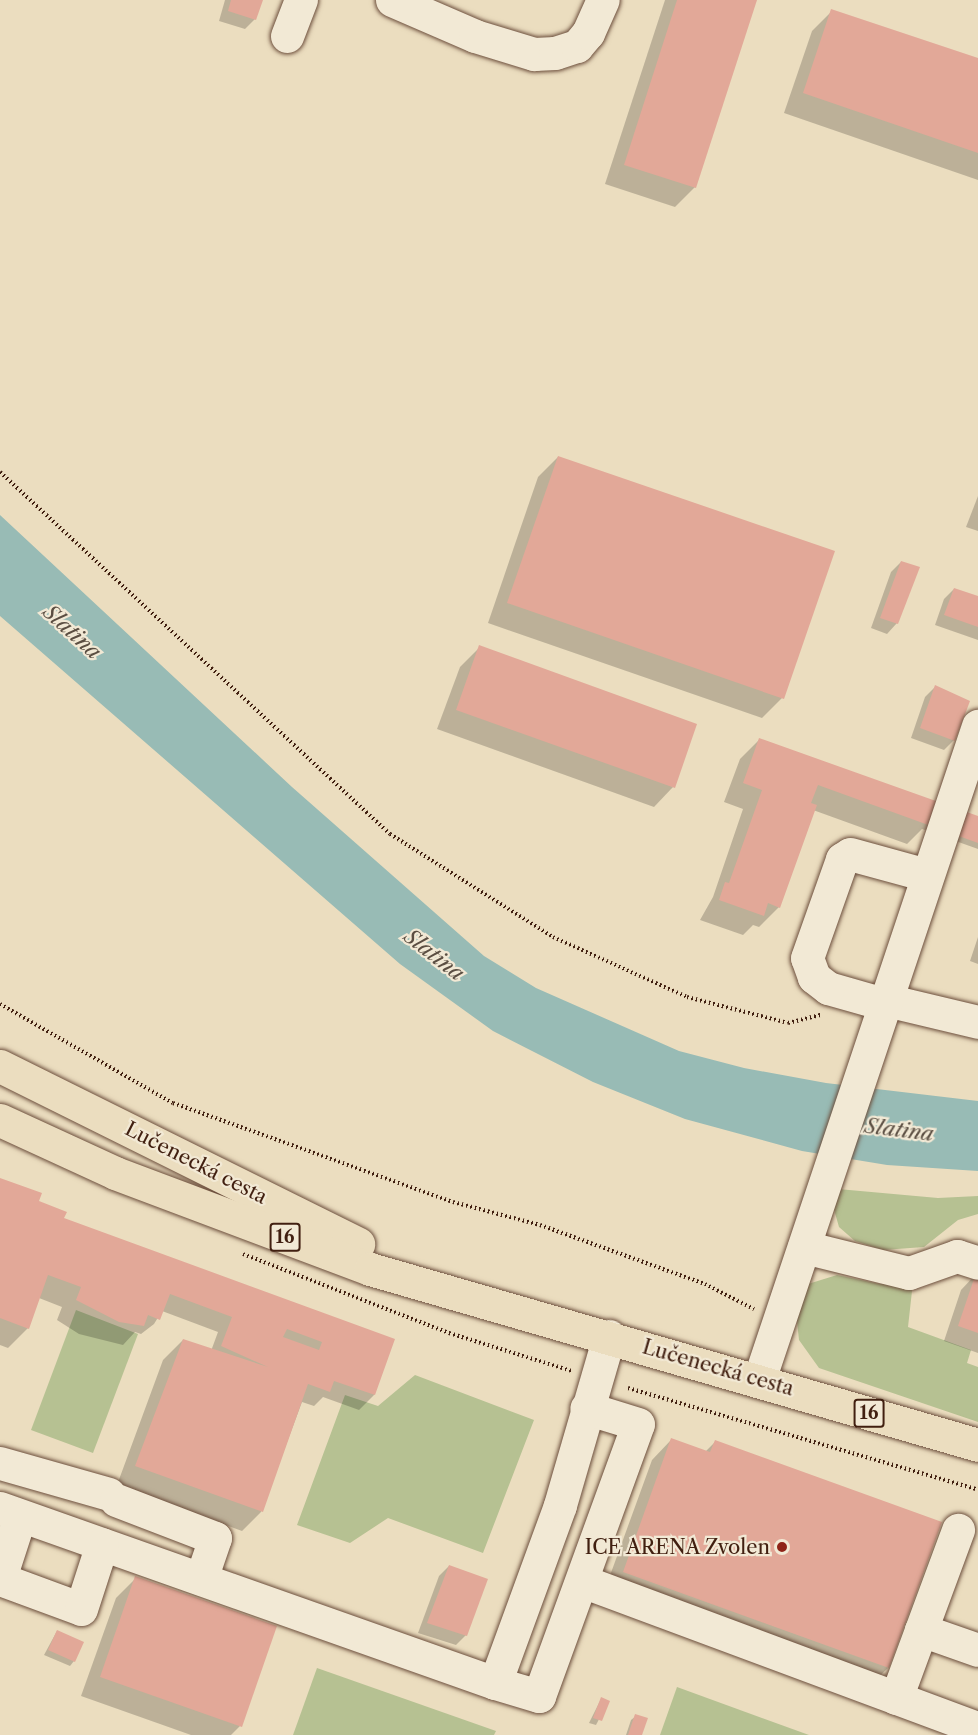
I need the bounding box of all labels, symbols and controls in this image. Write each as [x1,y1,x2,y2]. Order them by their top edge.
water label: Slatina [38,599,106,665]
water label: Slatina [399,924,469,986]
water label: Slatina [863,1113,935,1147]
street label: Lučenecká cesta [121,1117,271,1209]
road number: 16 [268,1222,302,1252]
street label: Lučenecká cesta [639,1335,797,1401]
road number: 16 [852,1398,886,1428]
place label: ICE ARENA Zvolen [583,1535,770,1559]
marker: ICE ARENA Zvolen [775,1540,789,1554]

